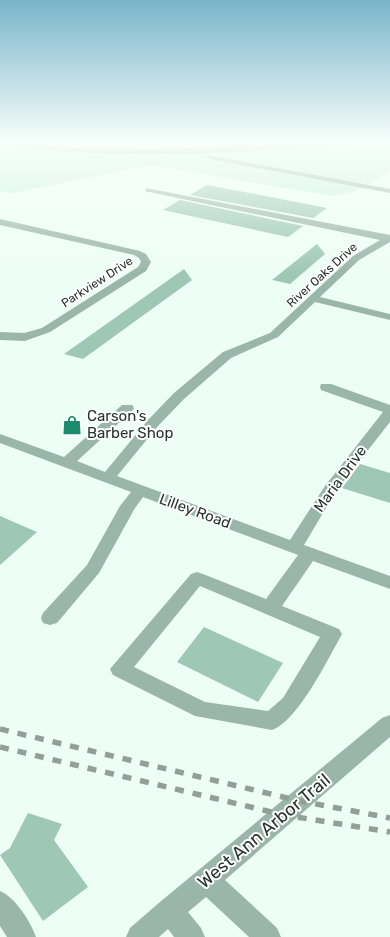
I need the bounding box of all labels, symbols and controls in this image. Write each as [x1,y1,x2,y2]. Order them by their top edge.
street label: River Oaks Drive [284,240,360,310]
street label: Parkview Drive [59,254,136,310]
place label: Carson's Barber Shop [87,407,173,442]
shop icon: Carson's Barber Shop [61,414,83,436]
street label: Maria Drive [310,442,370,516]
street label: Lilley Road [157,490,233,532]
street label: West Ann Arbor Trail [193,769,335,893]

